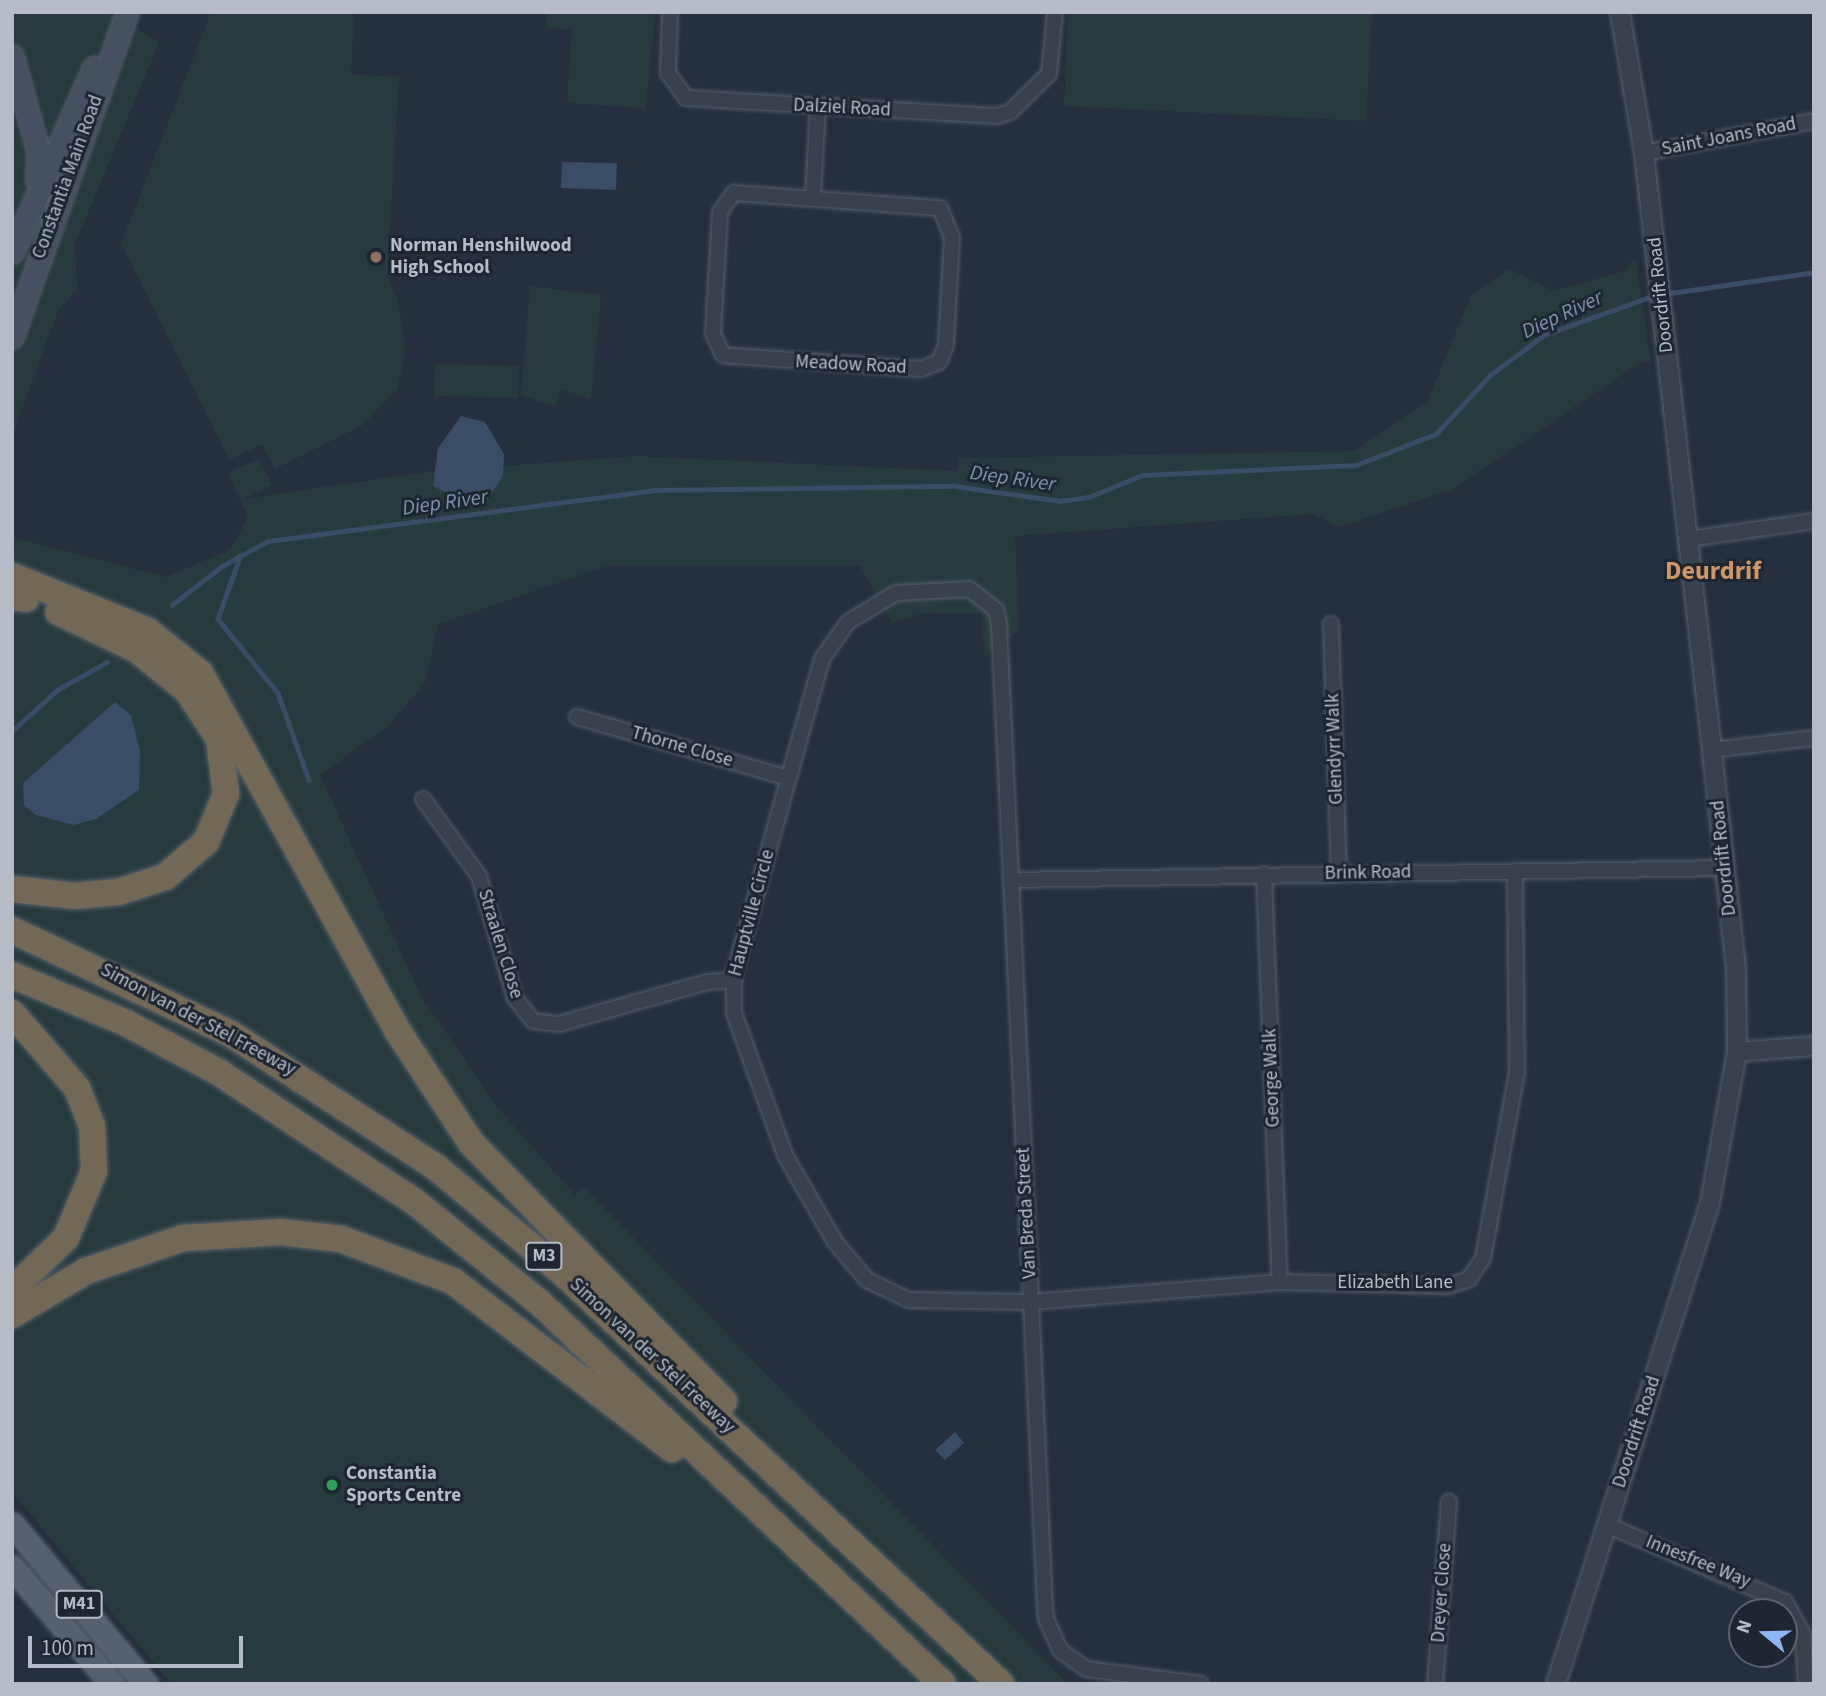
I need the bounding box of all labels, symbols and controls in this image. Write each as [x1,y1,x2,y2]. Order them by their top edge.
street label: Constantia Main Road [28,92,108,262]
street label: Dalziel Road [793,94,891,122]
street label: Saint Joans Road [1660,113,1798,161]
place label: Norman Henshilwood High School [390,235,572,279]
street label: Doordrift Road [1644,236,1678,354]
marker: Norman Henshilwood High School [368,249,384,265]
water label: Diep River [1518,284,1606,344]
street label: Meadow Road [795,351,907,379]
water label: Diep River [969,460,1057,496]
water label: Diep River [401,484,489,520]
district label: Deurdrif [1665,555,1761,587]
street label: Glendyrr Walk [1322,693,1348,805]
street label: Thorne Close [629,722,735,772]
street label: Doordrift Road [1707,799,1741,917]
street label: Hauptville Circle [724,847,780,979]
street label: Brink Road [1324,861,1412,885]
street label: Straalen Close [473,887,527,1001]
street label: Simon van der Stel Freeway [96,959,300,1081]
street label: George Walk [1259,1028,1285,1128]
street label: Van Breda Street [1012,1147,1042,1279]
road number: M3 [525,1241,563,1270]
street label: Elizabeth Lane [1337,1272,1453,1294]
street label: Simon van der Stel Freeway [565,1273,739,1439]
street label: Doordrift Road [1608,1373,1666,1491]
place label: Constantia Sports Centre [346,1463,461,1507]
marker: Constantia Sports Centre [324,1477,340,1493]
street label: Innesfree Way [1642,1531,1754,1593]
street label: Dreyer Close [1427,1543,1457,1643]
road number: M41 [55,1590,104,1618]
north arrow [1728,1598,1798,1668]
text: N [1730,1616,1759,1637]
scale bar [32,1622,247,1666]
text: 100 m [41,1633,94,1663]

